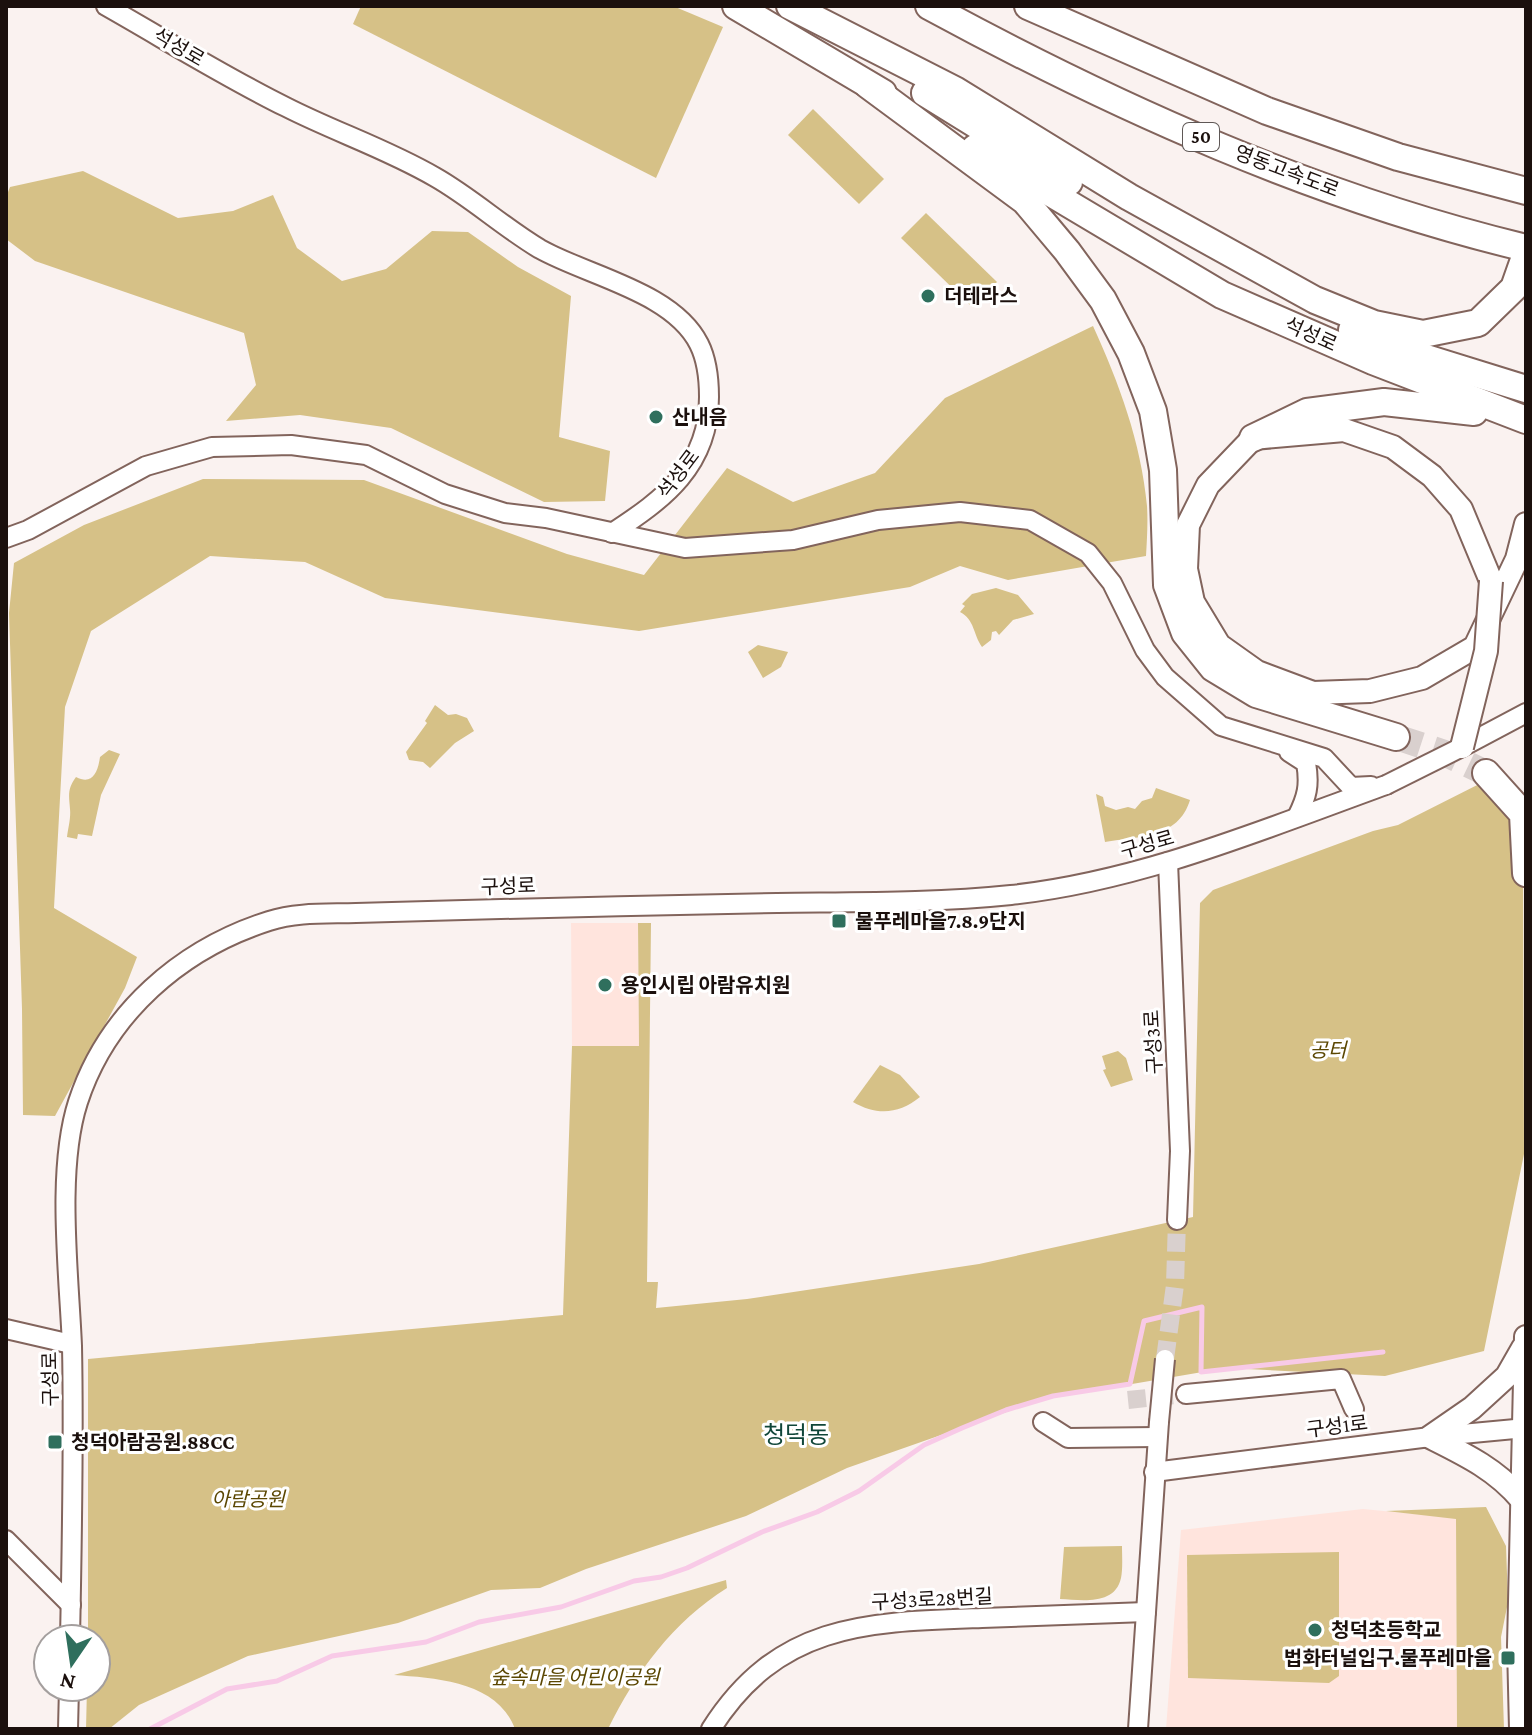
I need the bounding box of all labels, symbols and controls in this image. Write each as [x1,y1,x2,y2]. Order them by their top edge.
street label: 석성로 [150,24,208,70]
road number: 50 [1183,123,1219,151]
street label: 영동고속도로 [1232,141,1342,201]
place label: 더테라스 [944,285,1018,307]
marker: 더테라스 [919,287,937,305]
street label: 석성로 [1281,313,1341,355]
place label: 산내음 [672,406,727,428]
marker: 산내음 [647,408,665,426]
street label: 석성로 [653,445,703,503]
street label: 구성로 [1117,826,1177,862]
street label: 구성로 [480,874,536,898]
place label: 물푸레마을7.8.9단지 [855,910,1026,932]
marker: 물푸레마을7.8.9단지 [830,912,848,930]
place label: 용인시립 아람유치원 [621,974,790,996]
marker: 용인시립 아람유치원 [596,976,614,994]
street label: 구성3로 [1140,1009,1166,1075]
park label: 공터 [1310,1039,1349,1061]
street label: 구성로 [39,1351,61,1407]
street label: 구성1로 [1305,1411,1369,1441]
district label: 청덕동 [763,1421,829,1448]
place label: 청덕아람공원.88CC [71,1431,234,1453]
marker: 청덕아람공원.88CC [46,1433,64,1451]
park label: 아람공원 [211,1488,286,1510]
street label: 구성3로28번길 [871,1585,993,1613]
place label: 청덕초등학교 [1331,1619,1441,1641]
marker: 청덕초등학교 [1306,1621,1324,1639]
north arrow [32,1623,112,1703]
place label: 법화터널입구.물푸레마을 [1284,1647,1492,1669]
marker: 법화터널입구.물푸레마을 [1499,1649,1517,1667]
park label: 숲속마을 어린이공원 [490,1666,661,1688]
text: N [57,1668,78,1696]

